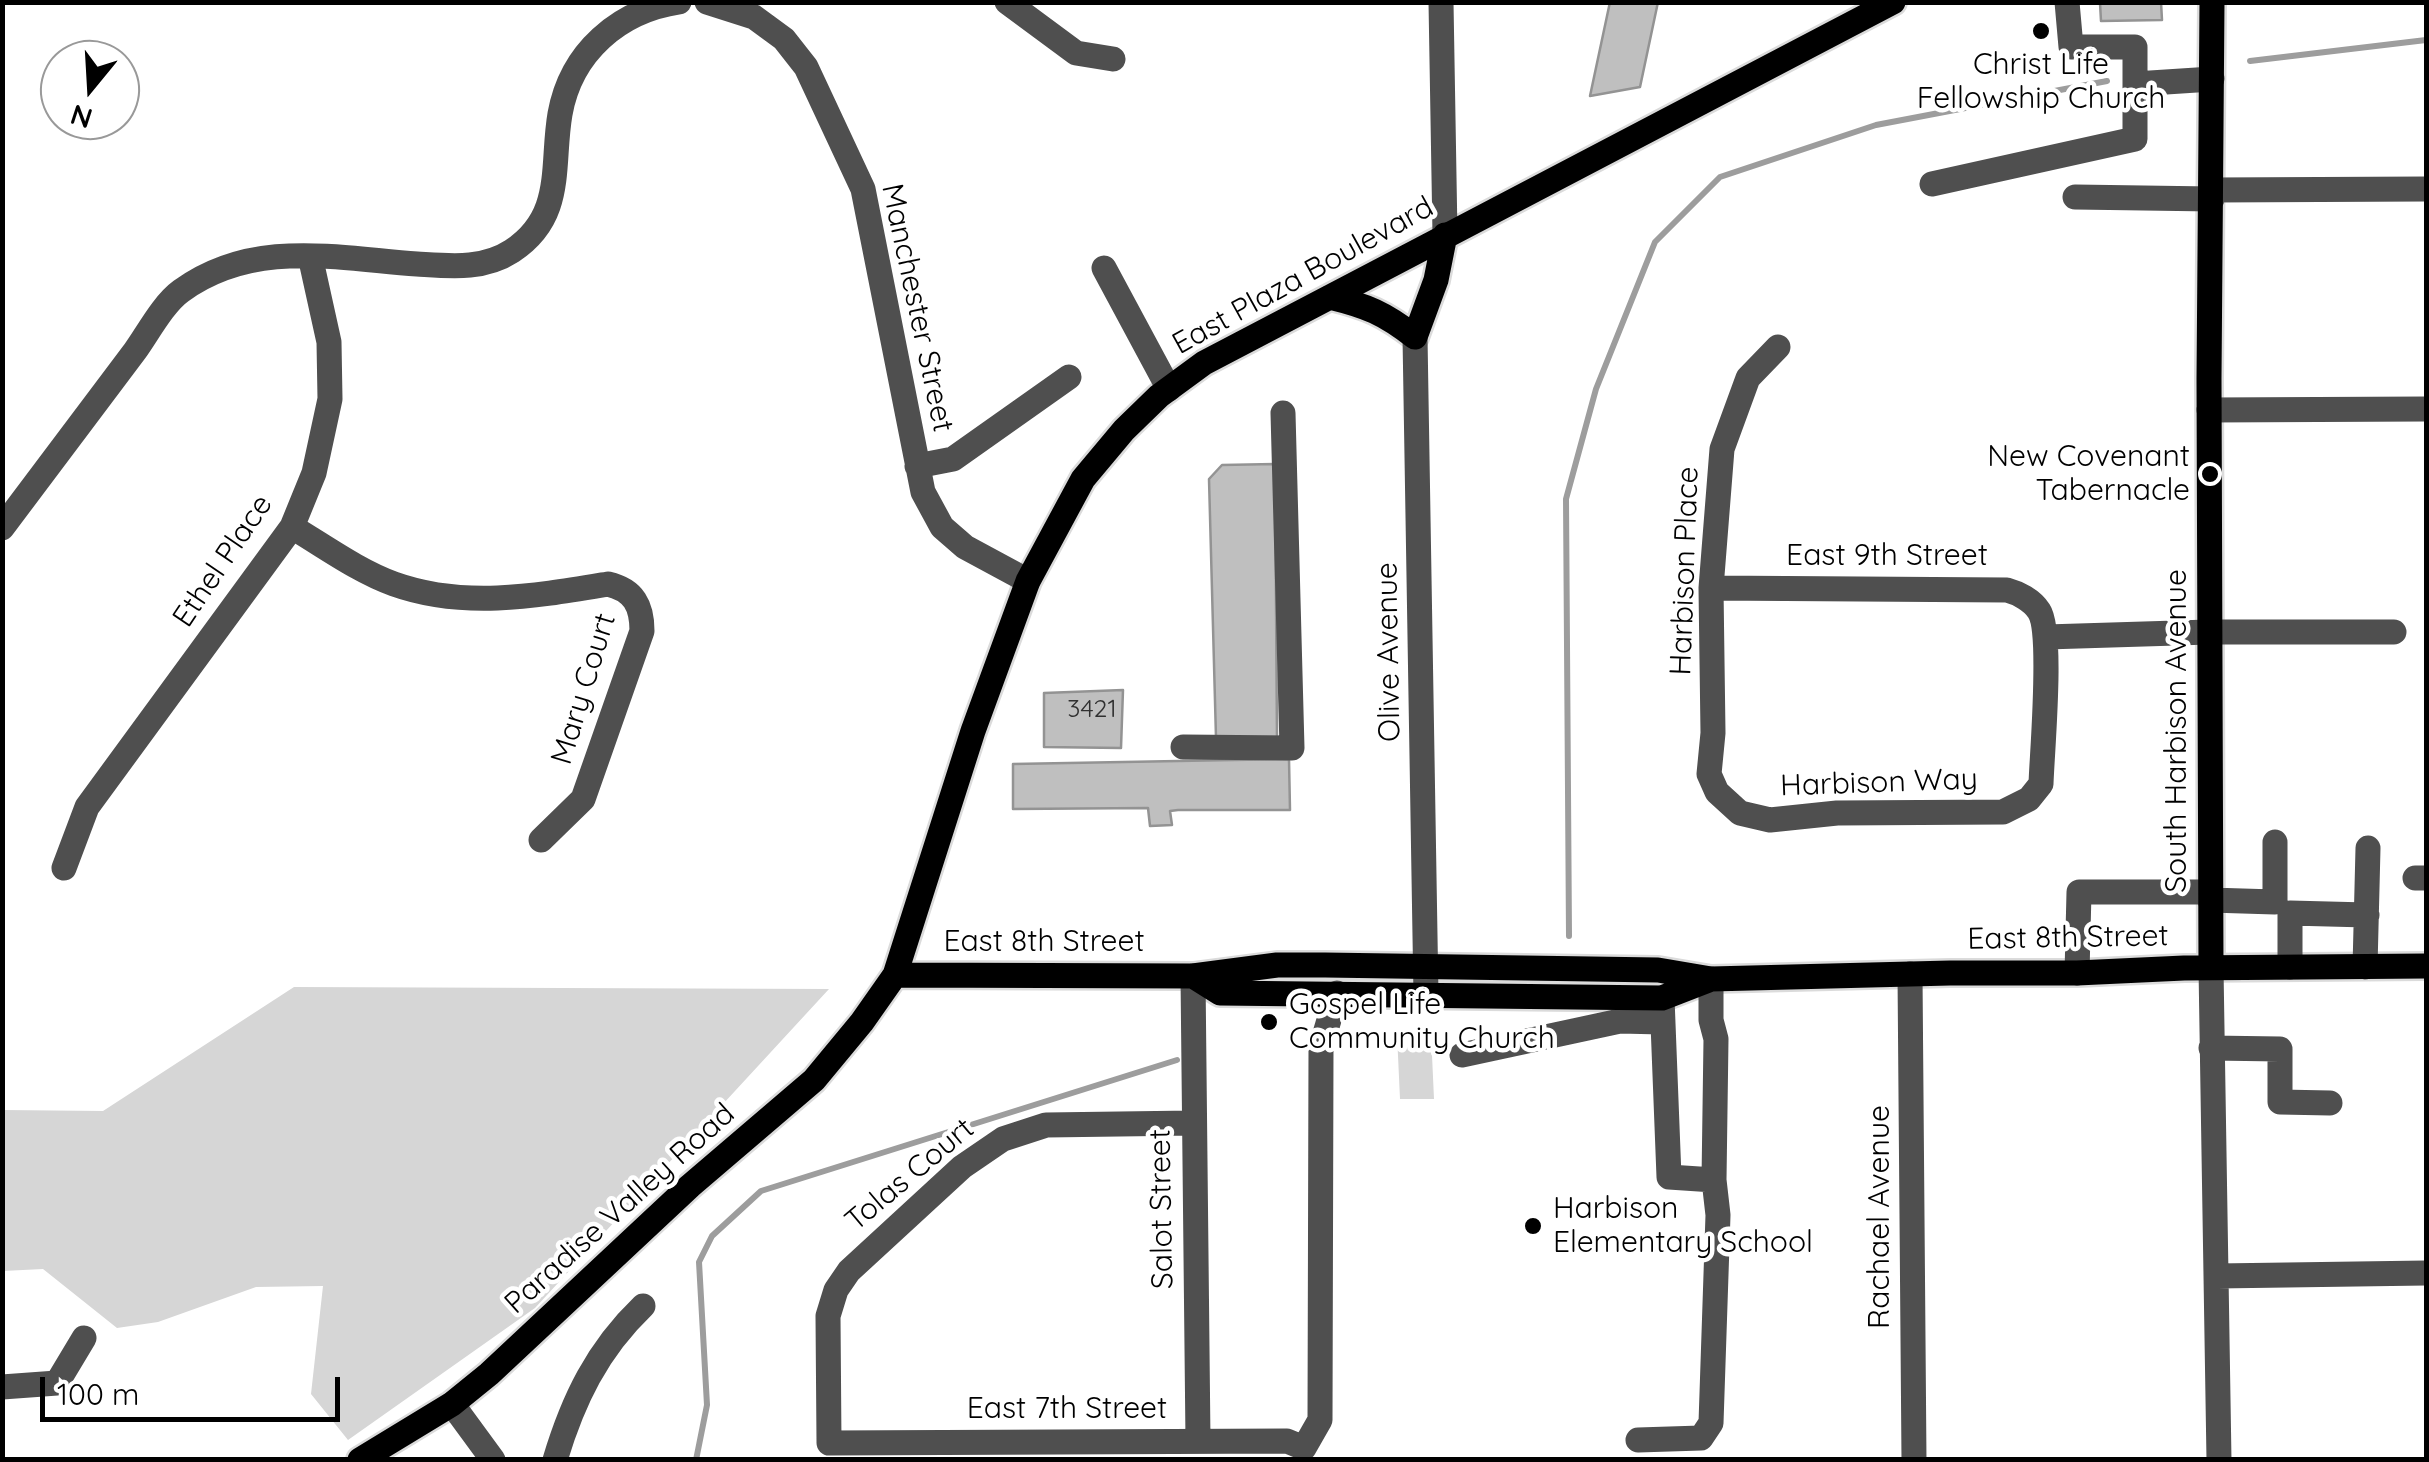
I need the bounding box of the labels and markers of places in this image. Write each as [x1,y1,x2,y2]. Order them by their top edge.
marker: Christ Life Fellowship Church [2030,20,2052,42]
place label: Christ Life Fellowship Church [1917,47,2165,118]
place label: New Covenant Tabernacle [1987,439,2190,510]
marker: New Covenant Tabernacle [2199,463,2221,485]
place label: Gospel Life Community Church [1289,987,1555,1058]
marker: Gospel Life Community Church [1258,1011,1280,1033]
place label: Harbison Elementary School [1553,1191,1813,1262]
marker: Harbison Elementary School [1522,1215,1544,1237]

